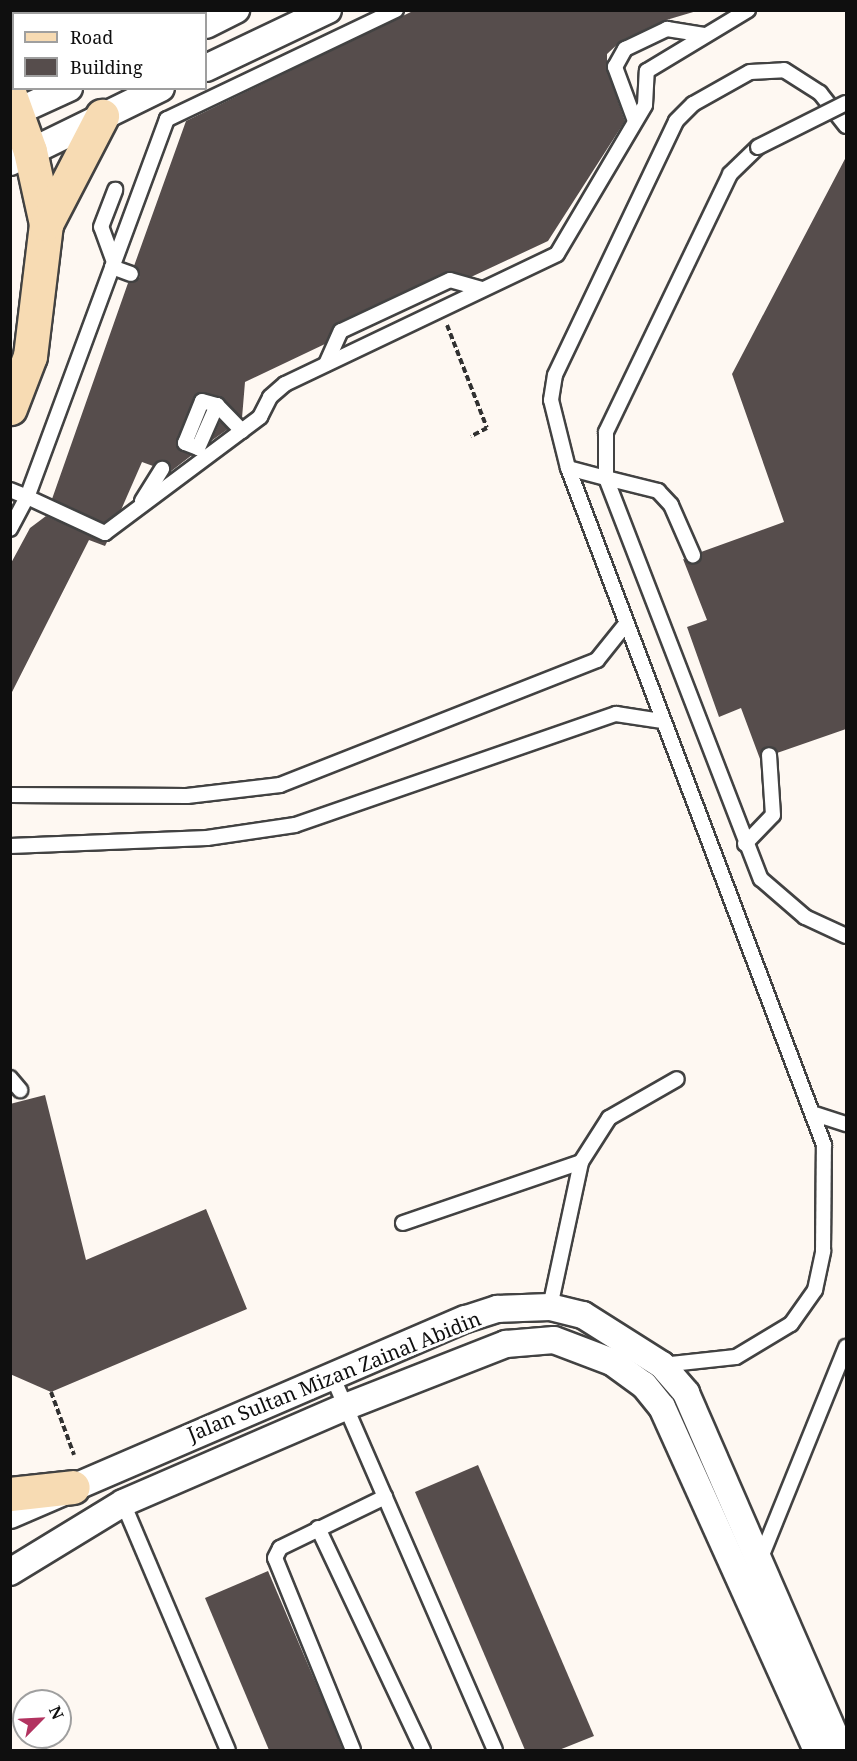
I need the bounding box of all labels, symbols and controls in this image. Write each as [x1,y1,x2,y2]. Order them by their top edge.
legend [12,12,207,90]
text: Road [70,25,113,49]
text: Building [70,55,143,79]
street label: Jalan Sultan Mizan Zainal Abidin [184,1306,484,1446]
north arrow [12,1689,72,1749]
text: N [44,1702,69,1723]

